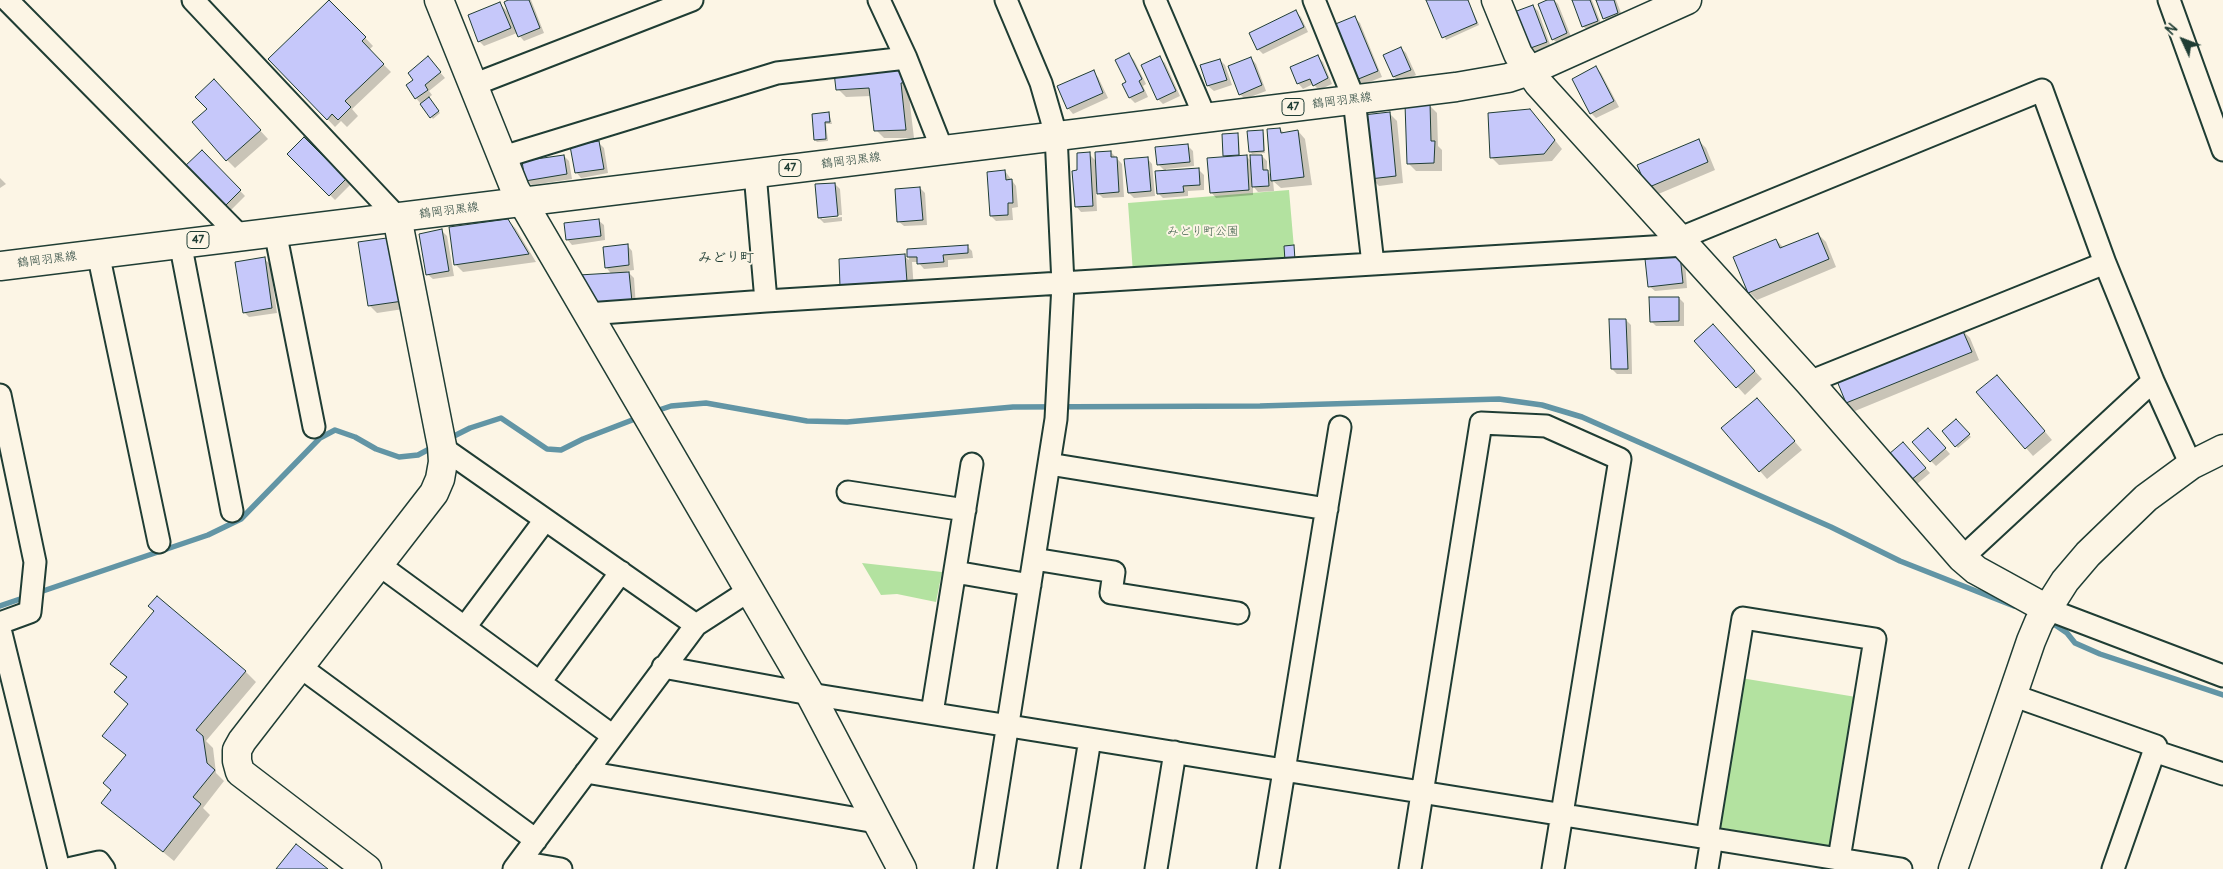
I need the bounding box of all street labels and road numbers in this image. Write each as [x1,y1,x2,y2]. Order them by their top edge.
street label: 鶴岡羽黒線 [1311,90,1373,112]
road number: 47 [1282,98,1304,115]
street label: 鶴岡羽黒線 [820,150,882,172]
road number: 47 [779,160,801,177]
street label: 鶴岡羽黒線 [418,200,480,222]
road number: 47 [187,232,209,248]
street label: 鶴岡羽黒線 [16,249,78,271]

